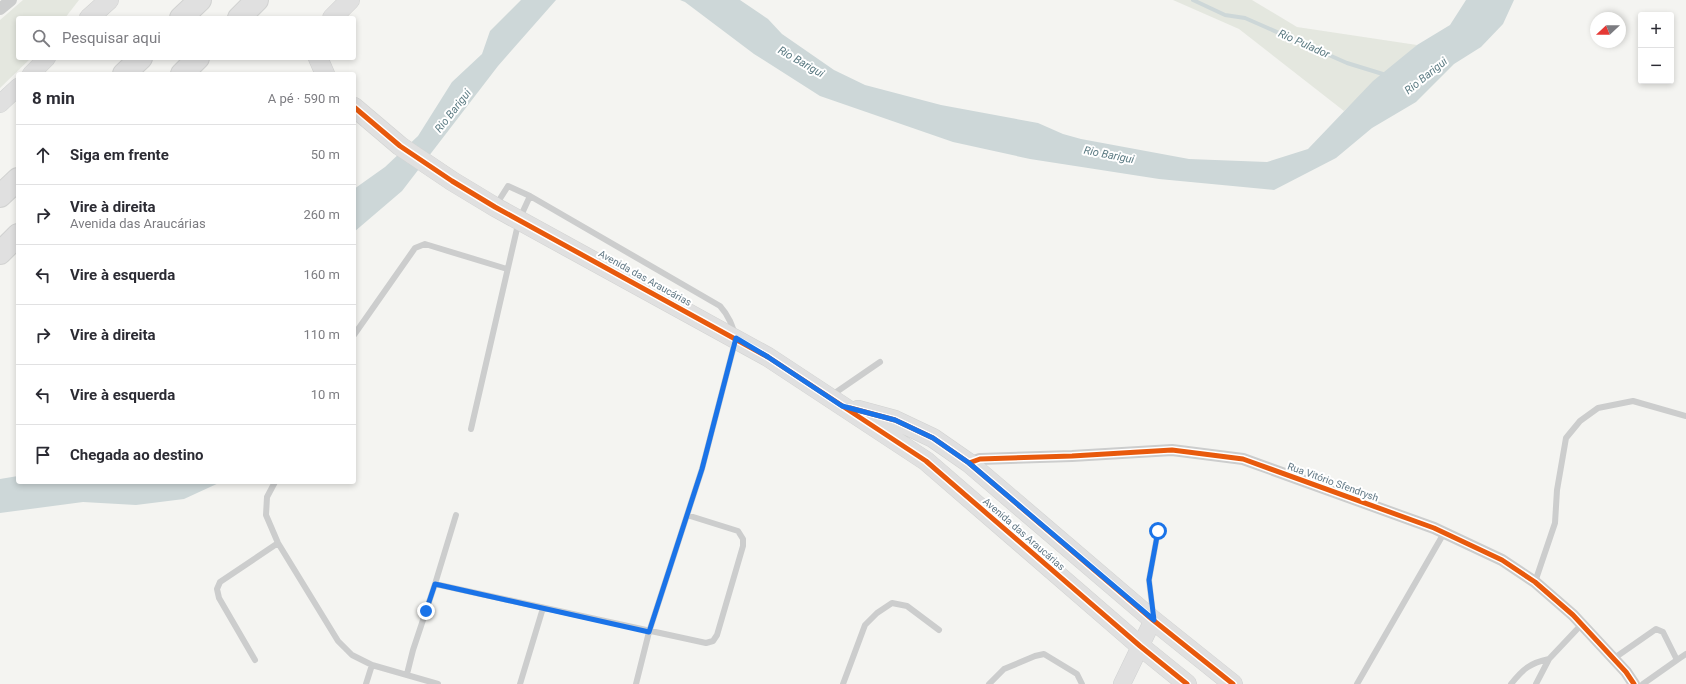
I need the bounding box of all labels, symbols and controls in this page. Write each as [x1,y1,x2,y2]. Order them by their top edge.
north arrow [1590,12,1626,48]
map controls [1638,12,1674,84]
button: + [1638,12,1674,48]
search box [16,16,356,60]
icon: search [30,27,52,49]
water label: Rio Pulador [1276,27,1332,61]
text: Pesquisar aqui [62,29,161,47]
water label: Rio Barigui [776,44,827,81]
button: − [1638,48,1674,84]
water label: Rio Barigui [1402,55,1450,97]
water label: Rio Barigui [432,87,474,135]
text: 8 min [32,88,75,108]
text: A pé · 590 m [268,91,340,106]
icon: ahead [32,144,54,166]
water label: Rio Barigui [1083,144,1136,166]
text: Siga em frente [70,146,169,164]
text: 50 m [311,147,340,162]
text: Vire à direita [70,198,156,216]
icon: right [32,204,54,226]
text: 260 m [303,207,340,222]
text: Avenida das Araucárias [70,216,206,231]
street label: Avenida das Araucárias [597,248,693,308]
icon: left [32,264,54,286]
text: Vire à esquerda [70,266,175,284]
text: 160 m [303,267,340,282]
icon: right [32,324,54,346]
text: Vire à direita [70,326,156,344]
text: 110 m [303,327,340,342]
icon: left [32,384,54,406]
text: Vire à esquerda [70,386,175,404]
text: 10 m [311,387,340,402]
icon: arrive [32,444,54,466]
text: Chegada ao destino [70,446,204,464]
street label: Rua Vitório Sfendrysh [1286,460,1380,504]
street label: Avenida das Araucárias [981,496,1067,572]
route start [1149,522,1167,540]
route end [417,602,435,620]

